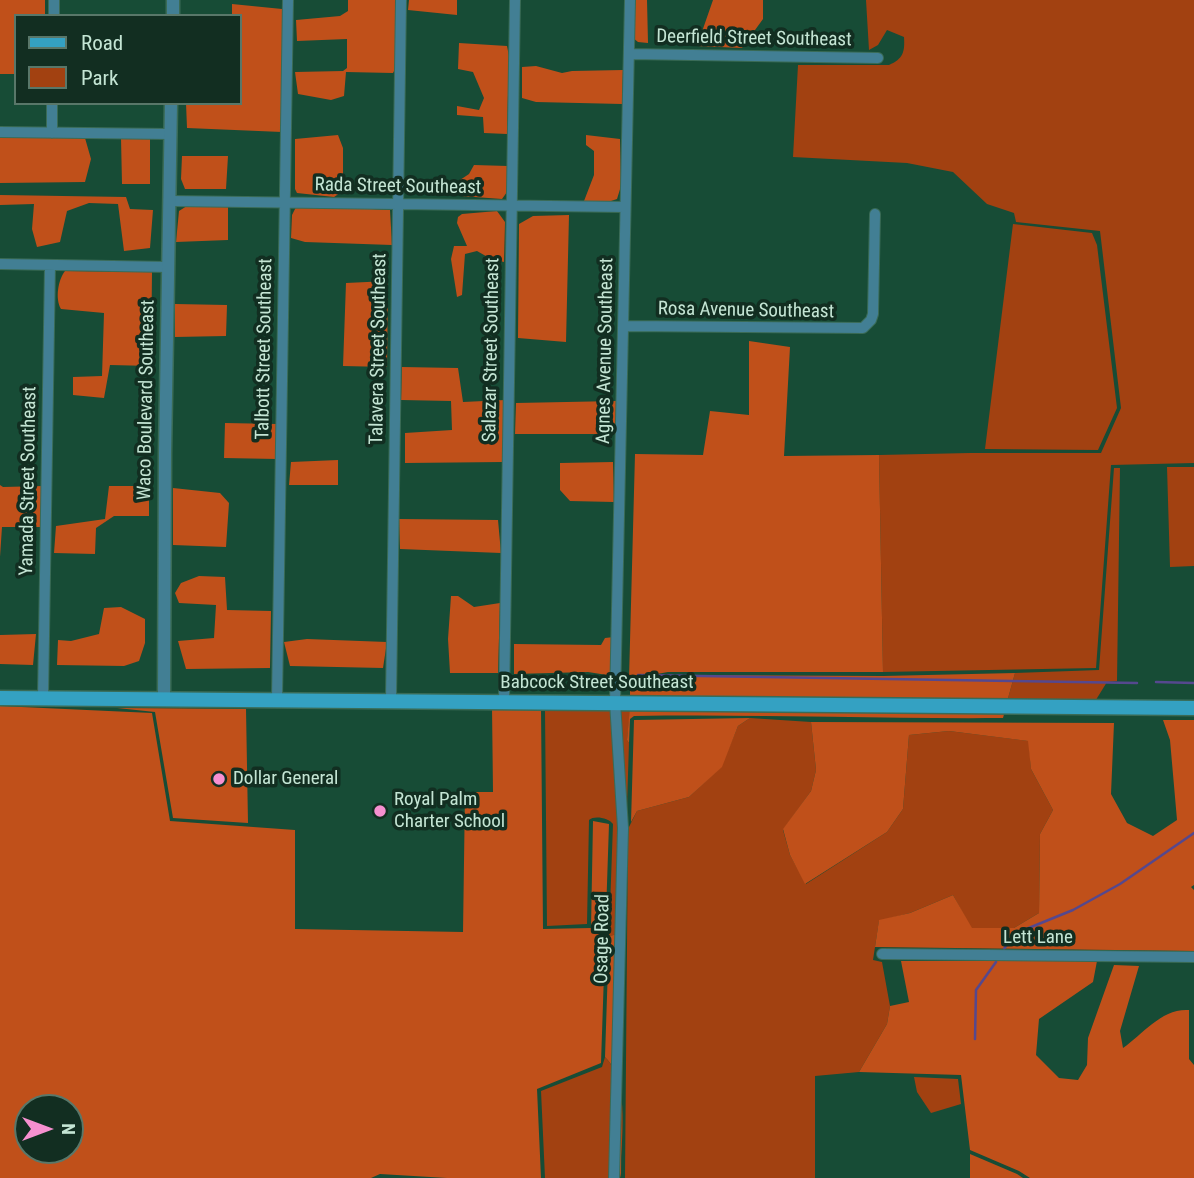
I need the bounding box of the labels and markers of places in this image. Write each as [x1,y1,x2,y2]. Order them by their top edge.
place label: Dollar General [233,768,338,790]
marker: Dollar General [211,771,227,787]
place label: Royal Palm Charter School [394,789,505,833]
marker: Royal Palm Charter School [372,803,388,819]

